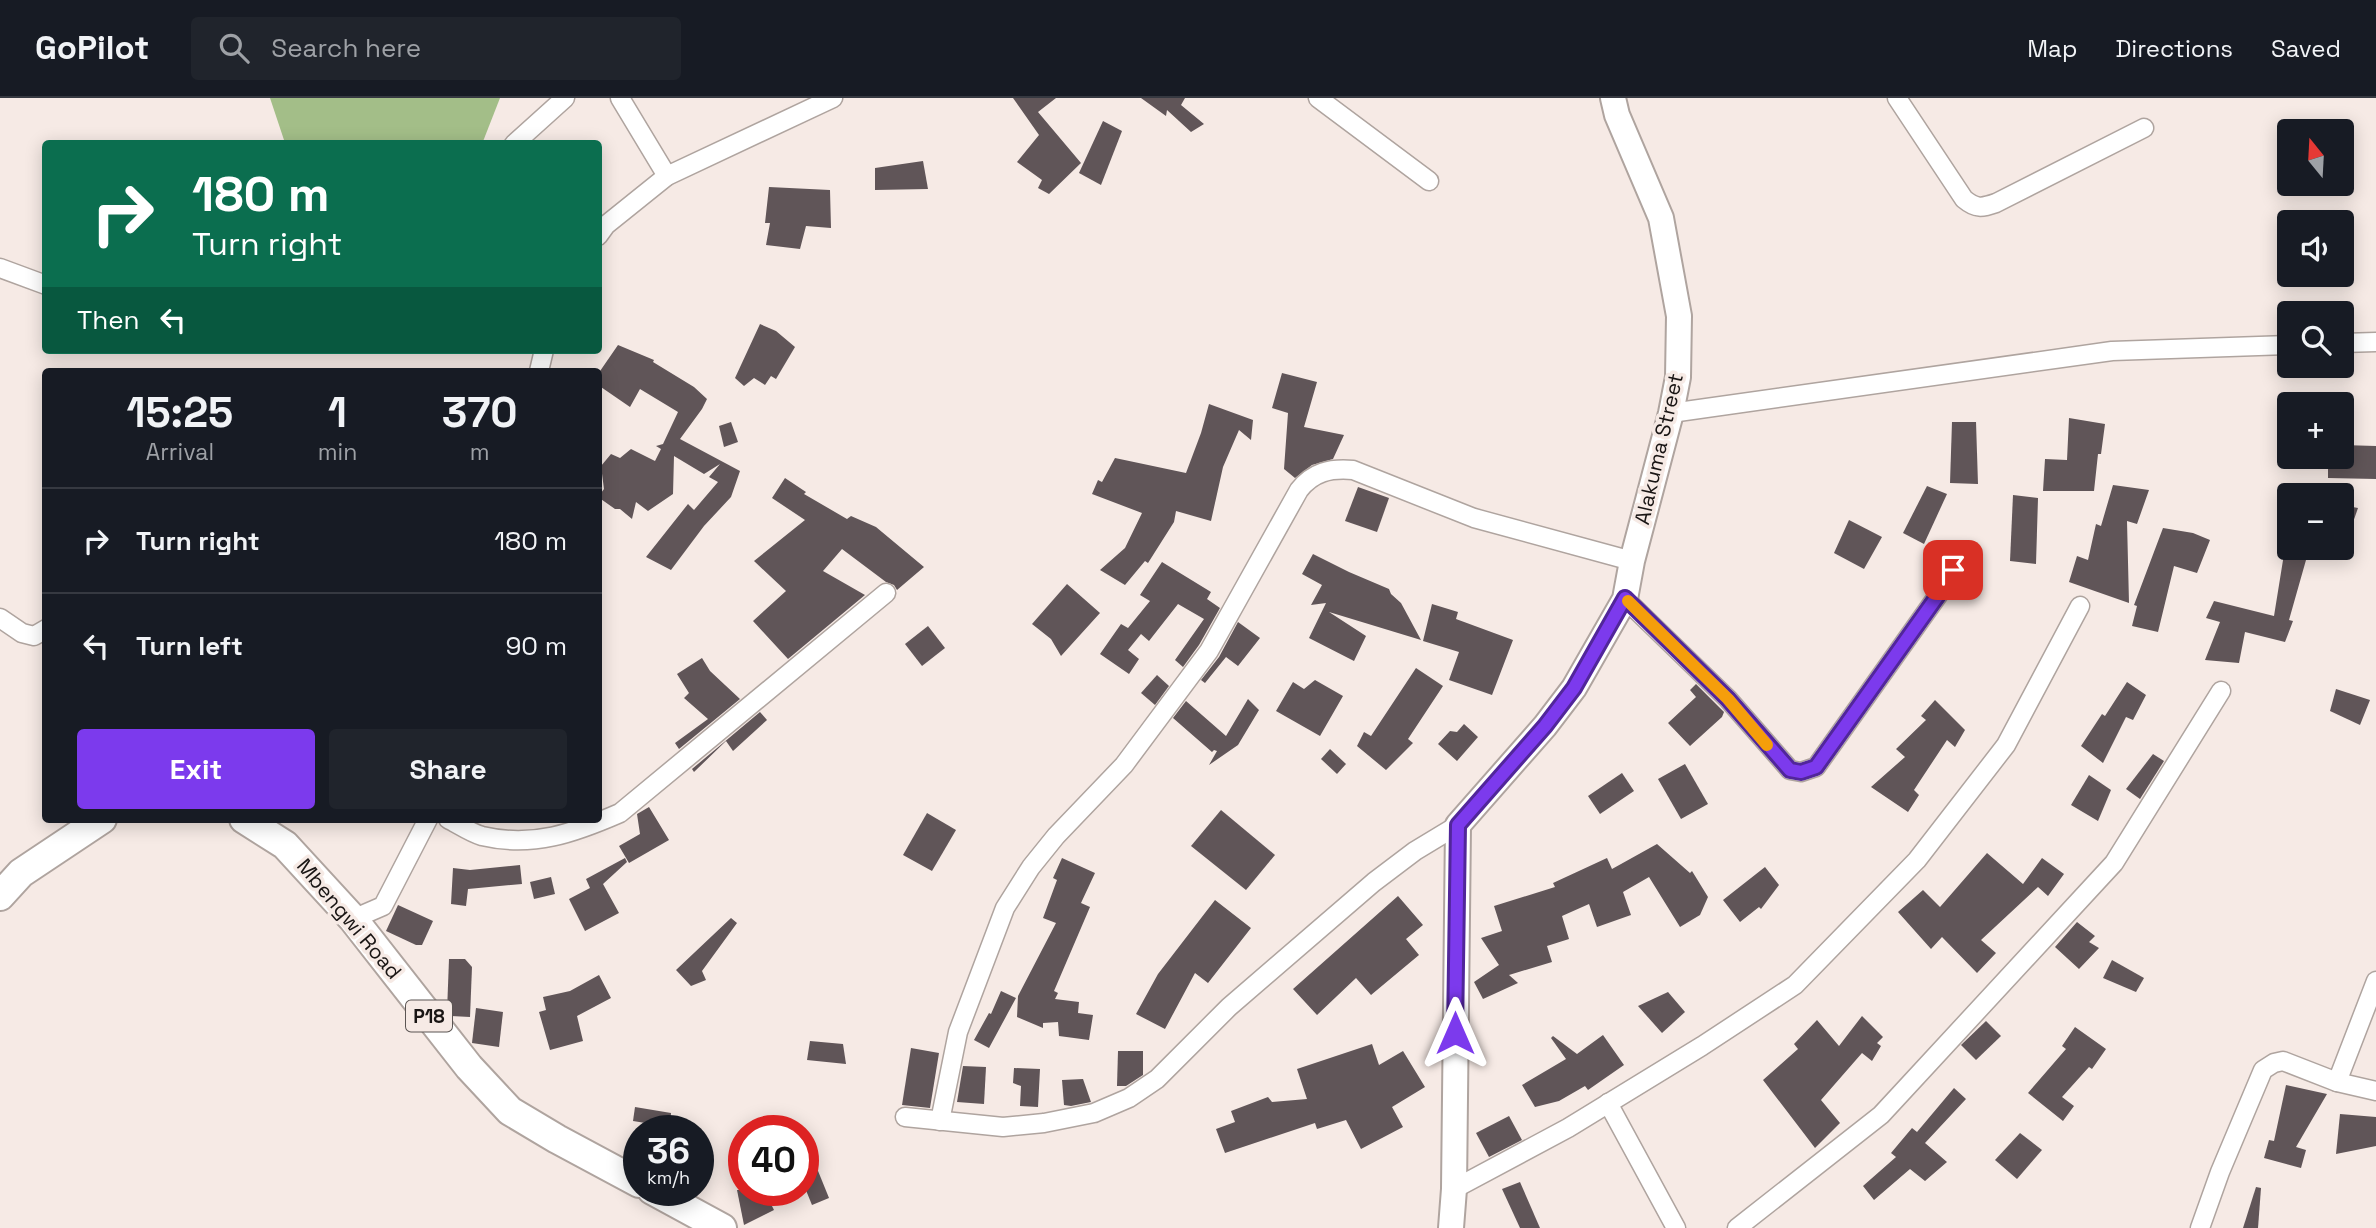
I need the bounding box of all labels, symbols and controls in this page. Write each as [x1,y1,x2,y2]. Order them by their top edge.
search box [191,17,681,80]
text: GoPilot [35,27,149,69]
icon: search [215,29,253,67]
text: Search here [271,31,421,65]
text: Map [2027,33,2077,64]
text: Directions [2115,33,2233,64]
text: Saved [2271,33,2341,64]
north arrow [2277,119,2354,196]
map controls [2277,119,2354,560]
text: 180 m [192,163,330,225]
icon: right [77,168,168,259]
button: sound [2277,210,2354,287]
text: Turn right [192,224,342,264]
icon: left [154,301,192,339]
button: search [2277,301,2354,378]
text: Then [77,303,140,337]
street label: Alakuma Street [1628,371,1689,527]
text: 15:25 [126,386,233,439]
text: 1 [328,386,347,439]
text: 370 [442,386,518,439]
button: + [2277,392,2354,469]
text: Arrival [146,437,214,467]
text: min [318,437,357,467]
text: m [470,437,490,467]
button: − [2277,483,2354,560]
icon: right [77,522,115,560]
text: Turn right [136,524,260,558]
text: 180 m [494,524,567,558]
pin [1923,540,1983,600]
icon: arrive [1934,551,1972,589]
icon: left [77,627,115,665]
text: Turn left [136,629,243,663]
text: 90 m [505,629,567,663]
button: Exit [77,729,315,809]
button: Share [329,729,567,809]
street label: Mbengwi Road [291,853,408,985]
position arrow [1418,996,1492,1070]
road number: P18 [406,1000,452,1032]
speed limit sign: 40 [728,1115,819,1206]
text: 36 [647,1129,690,1173]
text: km/h [647,1166,690,1189]

